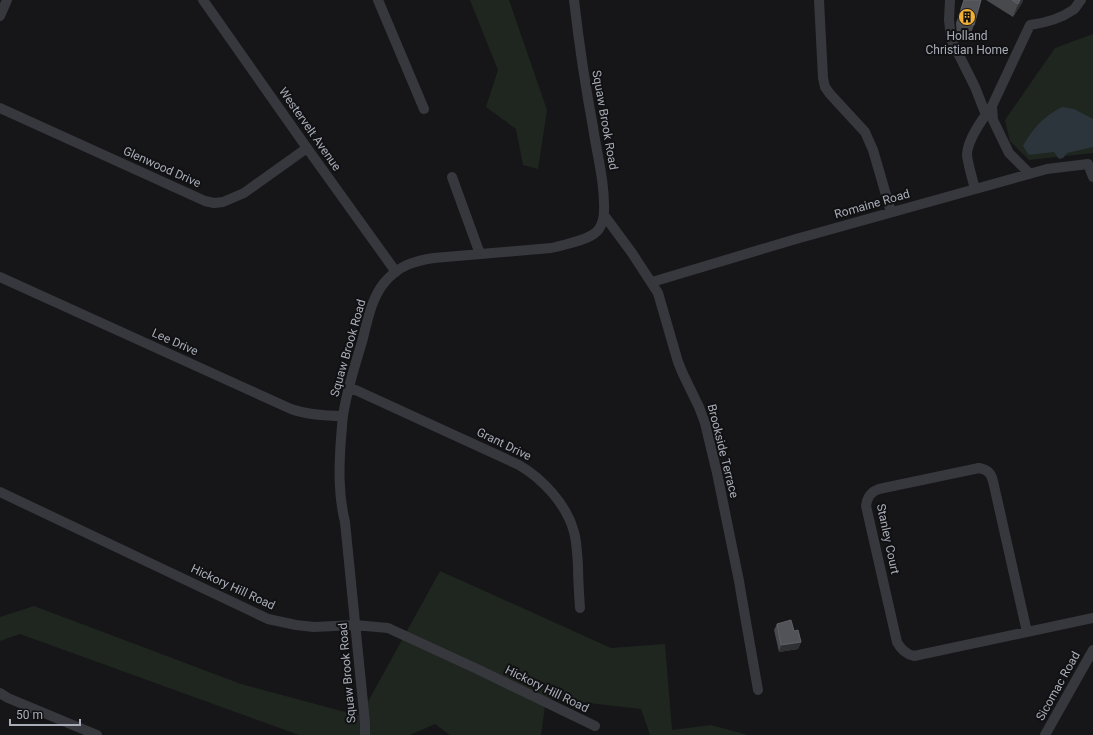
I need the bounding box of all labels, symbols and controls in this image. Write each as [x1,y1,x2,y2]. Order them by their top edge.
building icon: Holland Christian Home [957,7,977,27]
place label: Holland Christian Home [926,29,1008,57]
street label: Squaw Brook Road [589,69,621,171]
street label: Westervelt Avenue [276,85,344,173]
street label: Glenwood Drive [121,144,203,190]
street label: Romaine Road [833,187,911,221]
street label: Squaw Brook Road [327,298,369,398]
street label: Lee Drive [150,326,200,358]
street label: Brookside Terrace [705,403,741,499]
street label: Grant Drive [474,425,534,463]
street label: Stanley Court [874,503,902,576]
street label: Hickory Hill Road [189,561,277,613]
street label: Squaw Brook Road [336,622,358,724]
street label: Sicomac Road [1033,649,1083,723]
street label: Hickory Hill Road [503,663,591,715]
scale bar [10,701,80,727]
text: 50 m [16,708,43,722]

